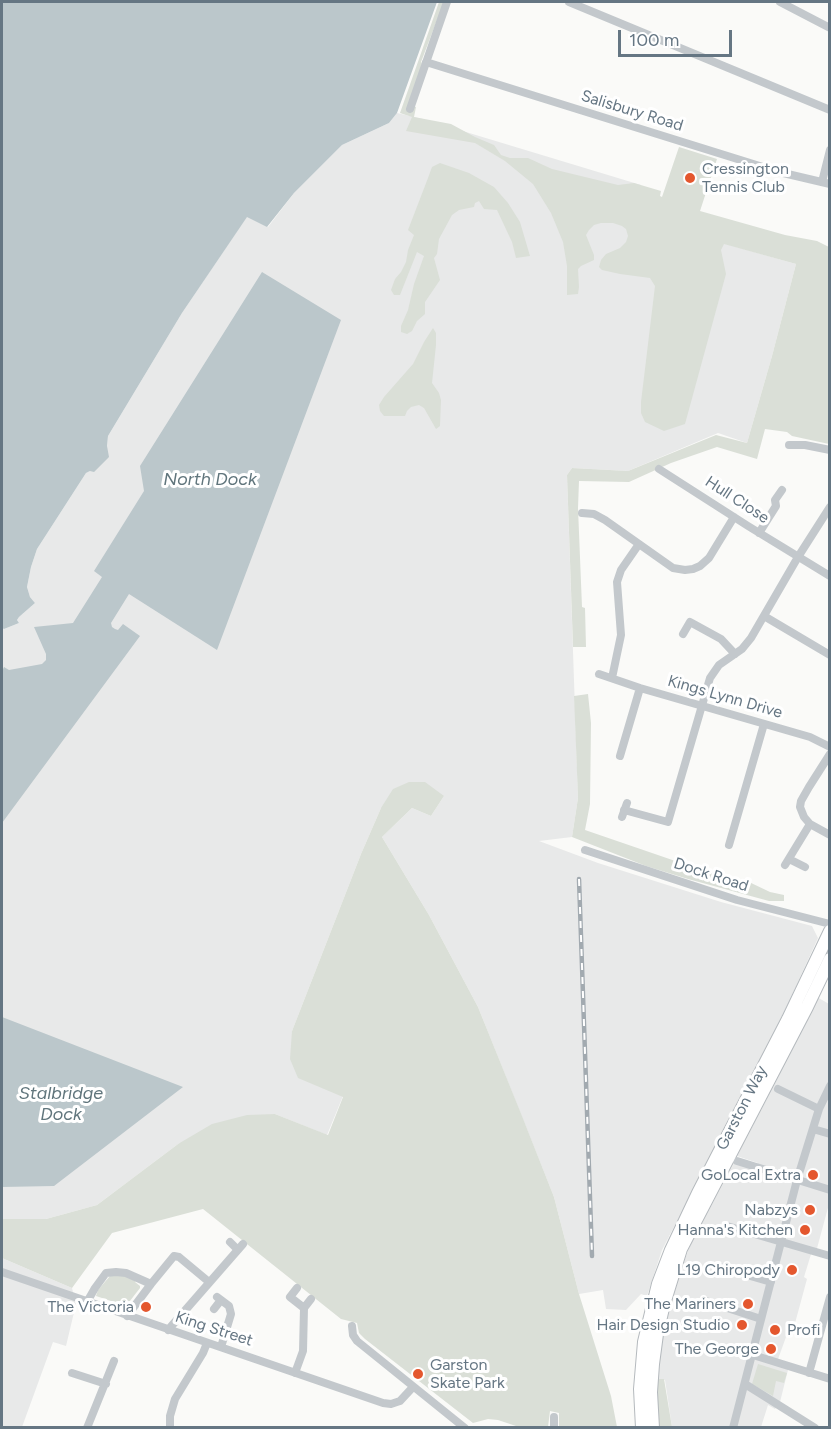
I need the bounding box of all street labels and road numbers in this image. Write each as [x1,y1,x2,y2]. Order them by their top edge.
street label: Salisbury Road [579,86,685,136]
street label: Hull Close [701,472,773,528]
street label: Kings Lynn Drive [665,671,785,723]
street label: Dock Road [671,854,751,896]
street label: Garston Way [712,1062,772,1154]
street label: King Street [173,1307,255,1351]

